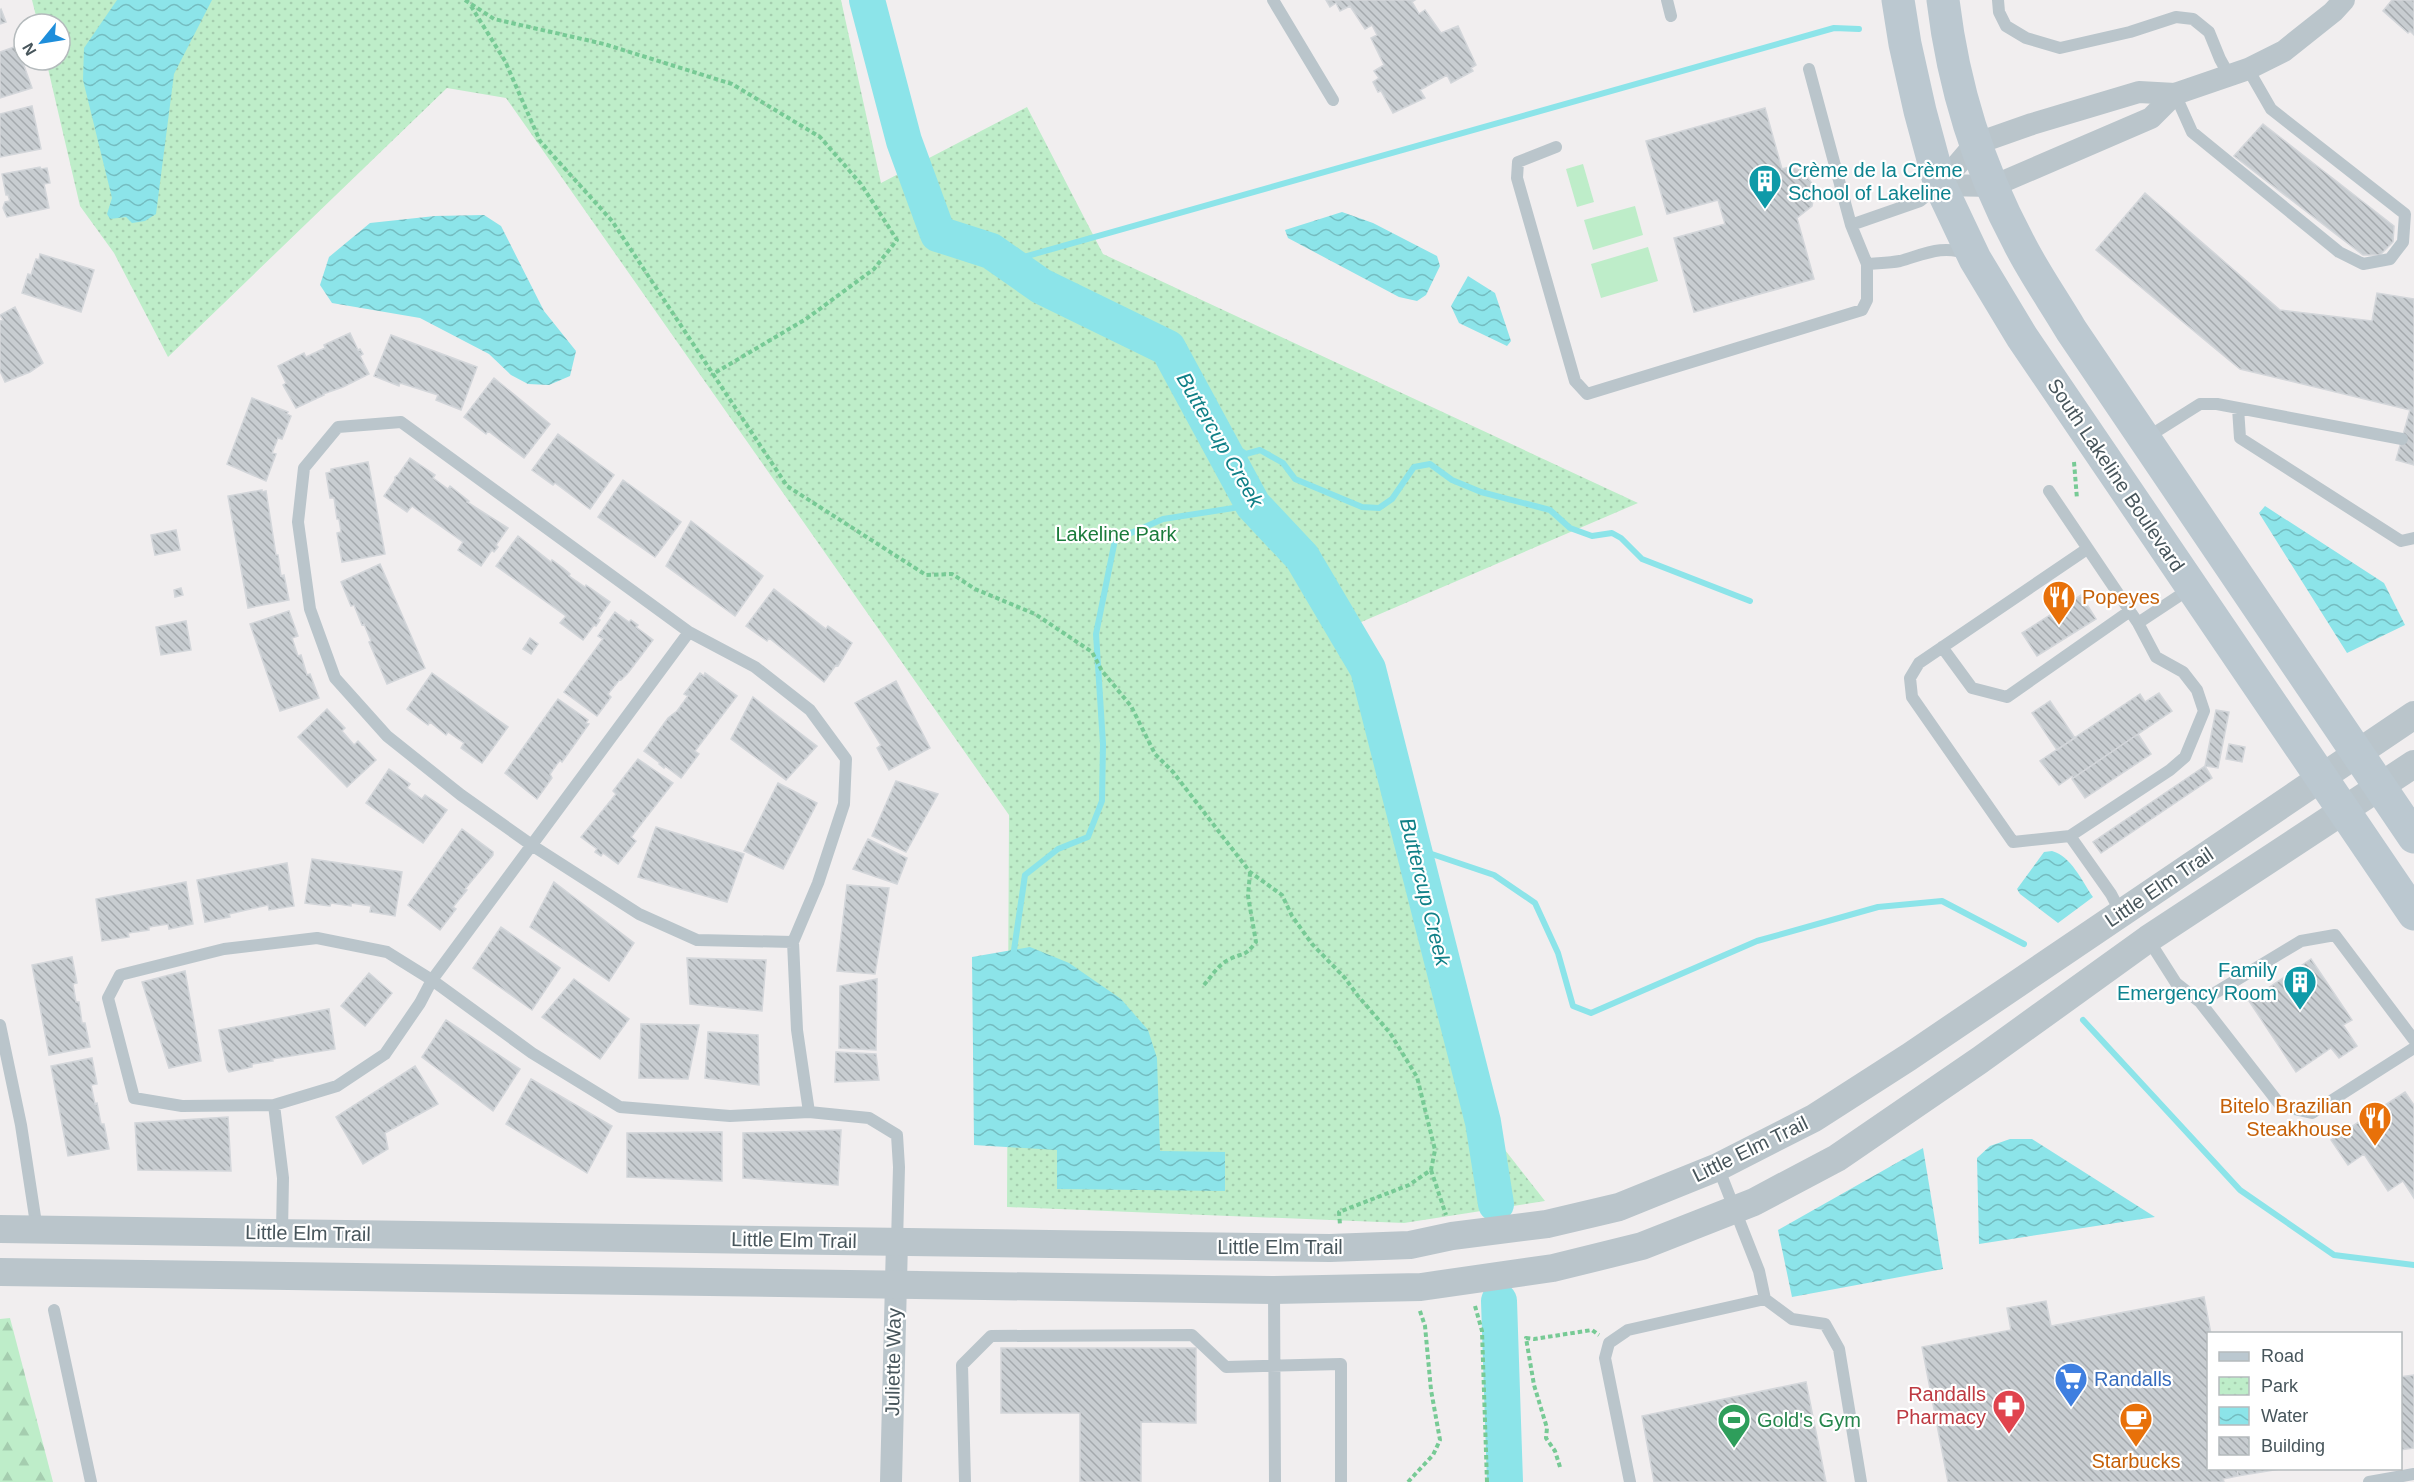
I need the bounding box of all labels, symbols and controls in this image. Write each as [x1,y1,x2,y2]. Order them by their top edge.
north arrow [12,12,72,72]
text: N [19,40,40,59]
place label: Crème de la Crème School of Lakeline [1788,159,1963,204]
building icon: Crème de la Crème School of Lakeline [1747,163,1783,210]
water label: Buttercup Creek [1173,368,1269,512]
street label: South Lakeline Boulevard [2043,374,2189,576]
park label: Lakeline Park [1055,523,1178,545]
restaurant icon: Popeyes [2041,579,2077,626]
place label: Popeyes [2082,586,2160,608]
water label: Buttercup Creek [1396,815,1455,970]
street label: Little Elm Trail [2101,843,2217,931]
place label: Family Emergency Room [2117,959,2277,1004]
building icon: Family Emergency Room [2282,964,2318,1011]
place label: Bitelo Brazilian Steakhouse [2220,1095,2352,1140]
restaurant icon: Bitelo Brazilian Steakhouse [2357,1100,2393,1147]
street label: Little Elm Trail [1689,1112,1811,1186]
street label: Little Elm Trail [245,1221,371,1245]
street label: Little Elm Trail [731,1228,857,1252]
street label: Little Elm Trail [1217,1236,1343,1258]
street label: Juliette Way [881,1308,905,1416]
legend [2207,1332,2402,1470]
text: Road [2261,1346,2304,1366]
supermarket icon: Randalls [2053,1361,2089,1408]
place label: Randalls [2094,1368,2172,1390]
text: Park [2261,1376,2299,1396]
place label: Randalls Pharmacy [1896,1383,1986,1428]
pharmacy icon: Randalls Pharmacy [1991,1388,2027,1435]
cafe icon: Starbucks [2118,1401,2154,1448]
sports icon: Gold's Gym [1716,1402,1752,1449]
text: Water [2261,1406,2308,1426]
place label: Gold's Gym [1757,1409,1861,1431]
text: Building [2261,1436,2325,1456]
place label: Starbucks [2092,1450,2180,1472]

